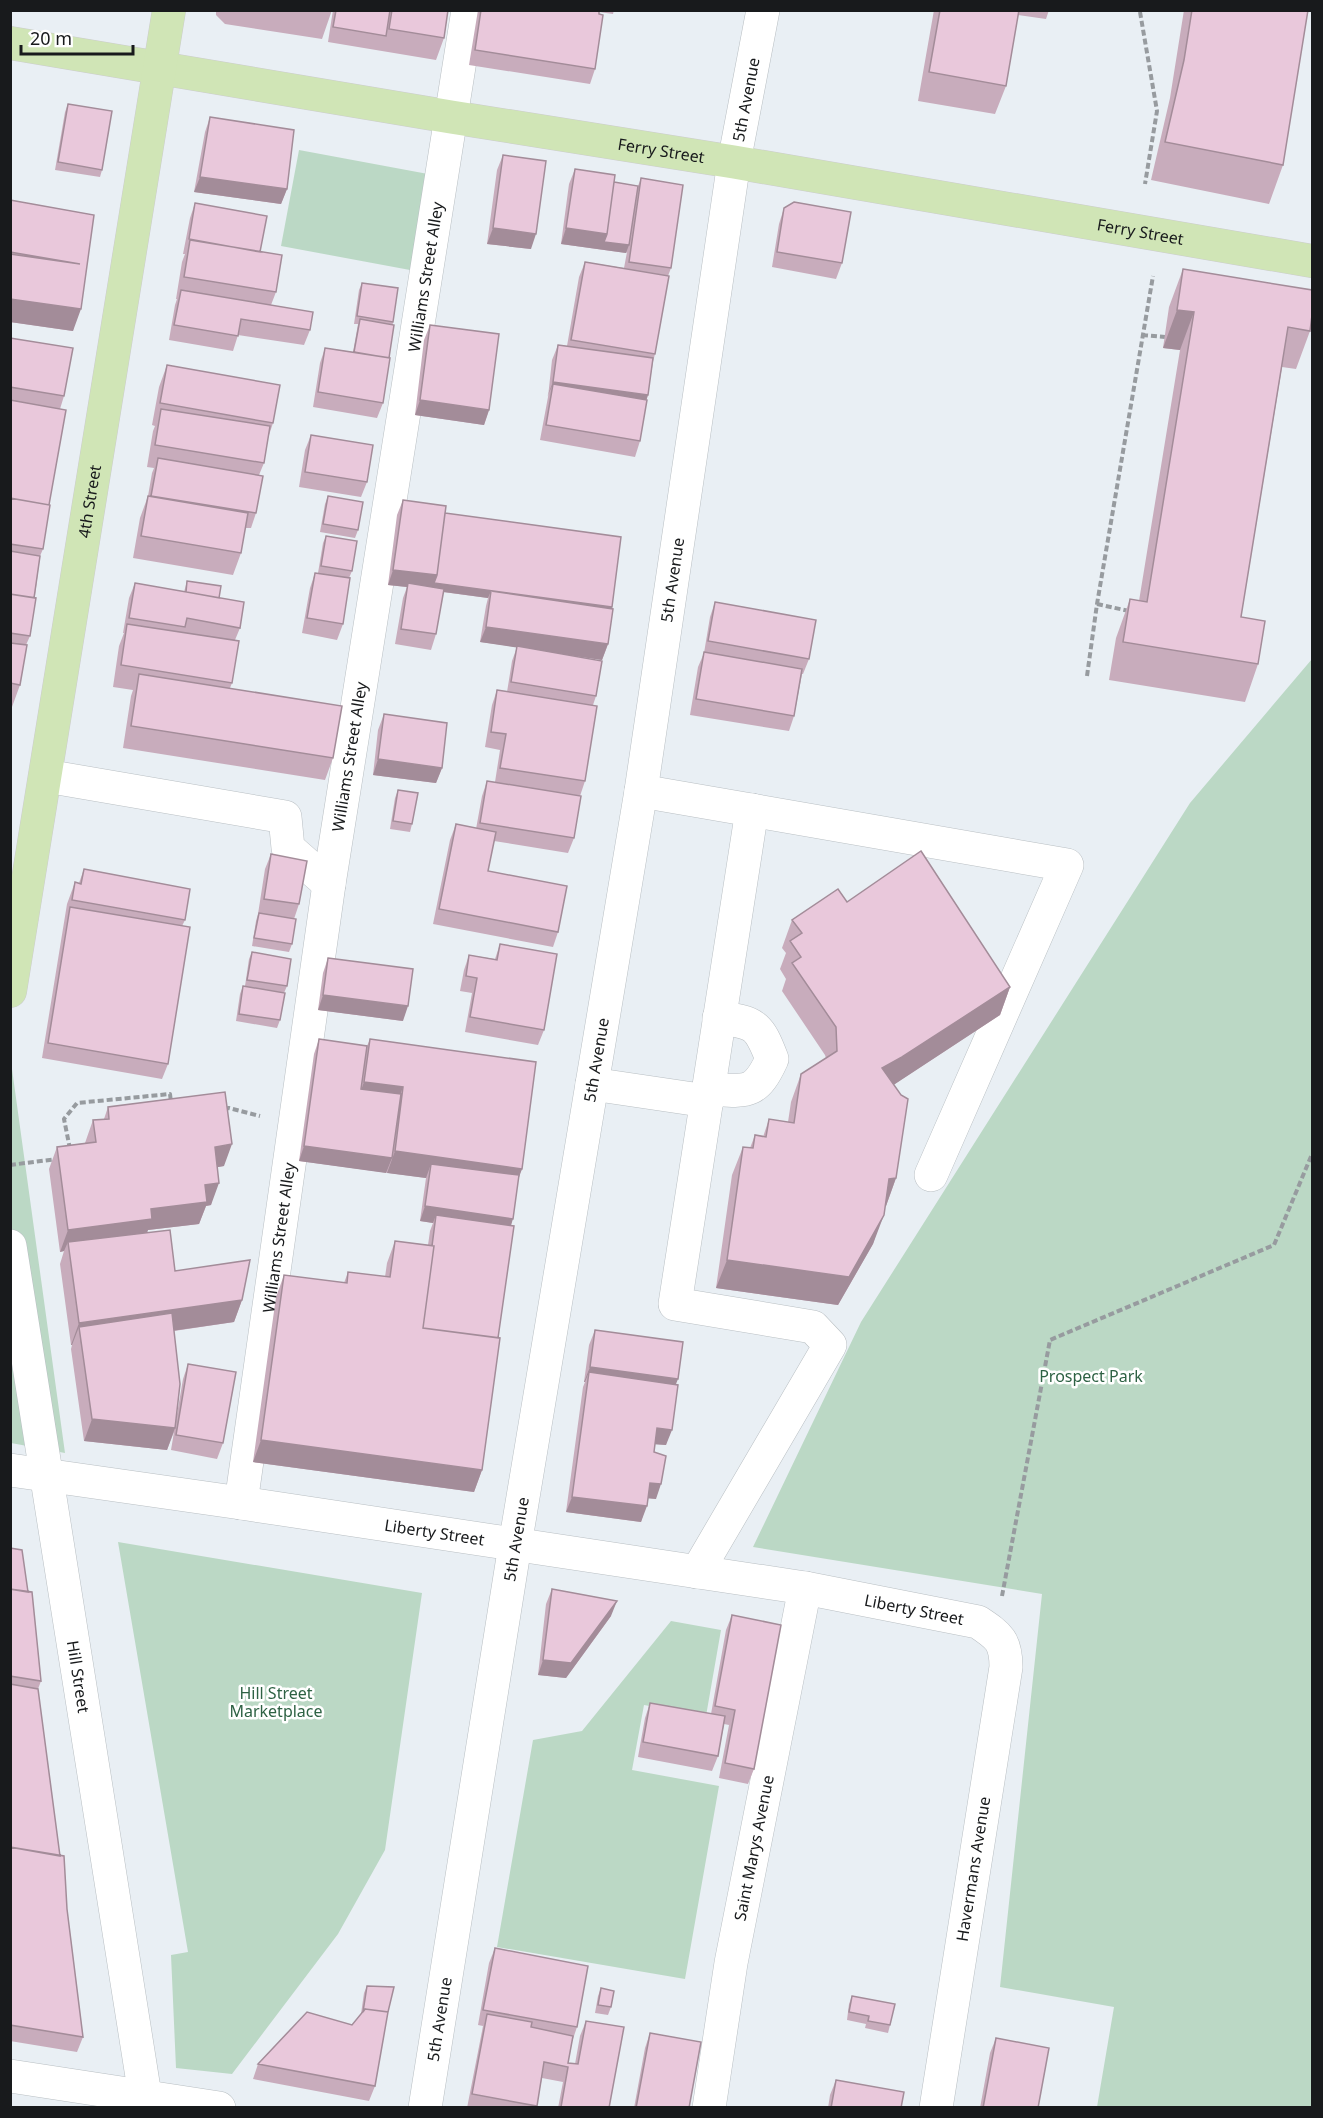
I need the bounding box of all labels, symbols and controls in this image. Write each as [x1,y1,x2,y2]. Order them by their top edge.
scale bar [21,18,134,56]
text: 20 m [30,26,72,50]
street label: 5th Avenue [727,56,765,143]
street label: Ferry Street [616,133,706,168]
street label: Williams Street Alley [403,199,448,353]
street label: Ferry Street [1095,213,1186,250]
street label: 4th Street [73,463,106,540]
street label: 5th Avenue [655,536,689,624]
street label: Williams Street Alley [326,679,372,833]
street label: 5th Avenue [578,1016,614,1104]
street label: Williams Street Alley [257,1160,300,1314]
park label: Prospect Park [1039,1365,1143,1387]
street label: 5th Avenue [498,1495,534,1583]
street label: Liberty Street [383,1514,486,1551]
street label: Liberty Street [863,1589,966,1630]
street label: Hill Street [62,1639,95,1715]
park label: Hill Street Marketplace [229,1682,323,1722]
street label: Saint Marys Avenue [729,1773,779,1923]
street label: Havermans Avenue [951,1795,995,1943]
street label: 5th Avenue [422,1975,457,2063]

